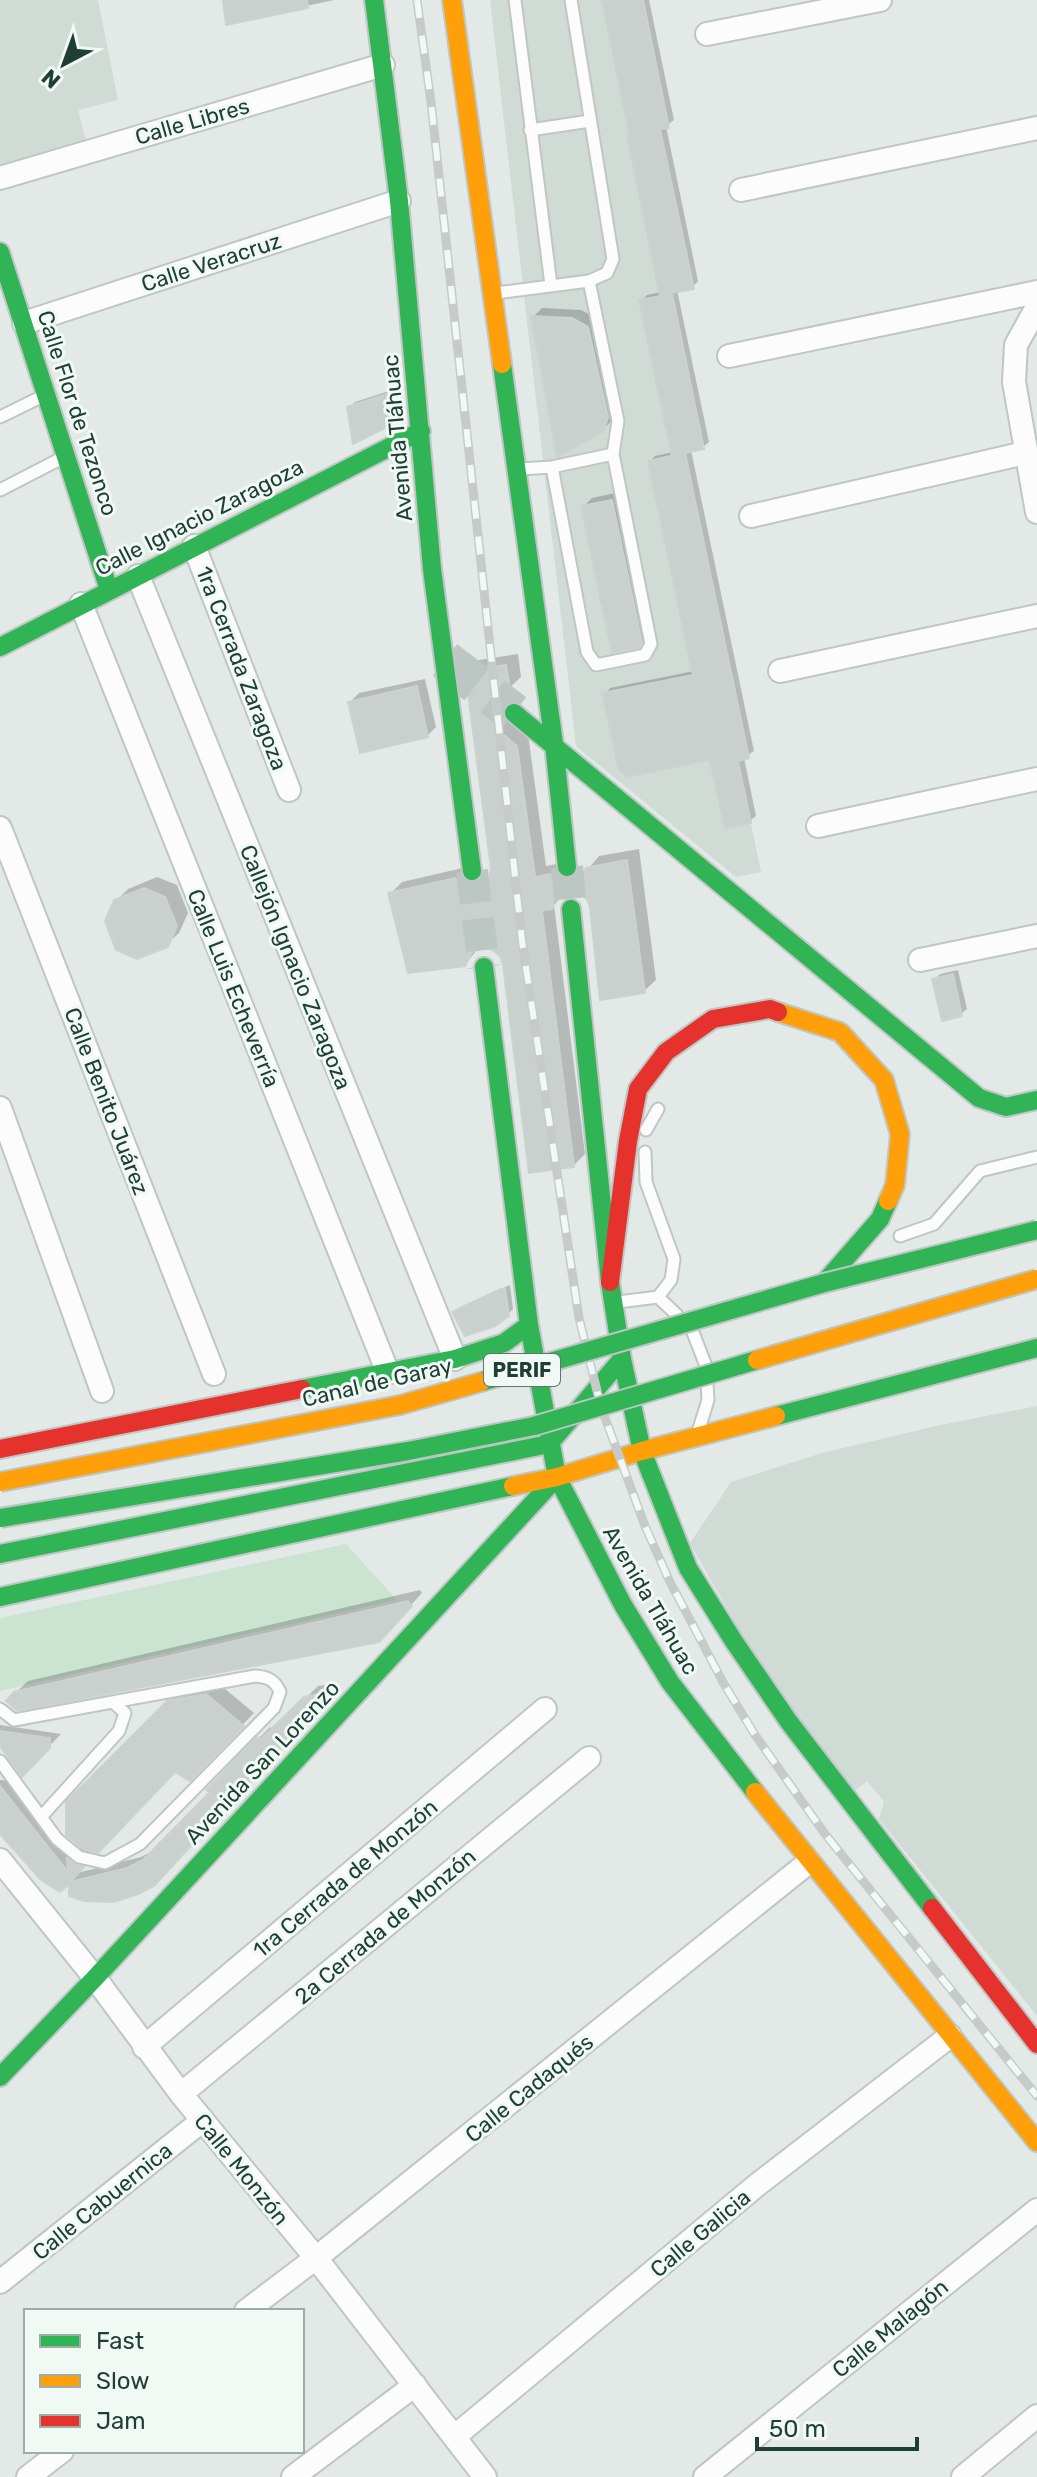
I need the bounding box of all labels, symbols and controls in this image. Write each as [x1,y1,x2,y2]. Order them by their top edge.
north arrow [24,24,104,104]
text: N [36,63,66,94]
street label: Calle Libres [132,92,252,151]
street label: Calle Veracruz [138,227,285,298]
street label: Calle Flor de Tezonco [32,307,123,519]
street label: Avenida Tláhuac [377,353,418,523]
street label: Calle Ignacio Zaragoza [91,453,308,582]
street label: 1ra Cerrada Zaragoza [190,562,293,774]
street label: Callejón Ignacio Zaragoza [234,841,357,1093]
street label: Calle Luis Echeverría [181,885,286,1091]
street label: Calle Benito Juárez [58,1004,155,1199]
street label: Canal de Garay [299,1352,455,1413]
road number: PERIF [484,1354,560,1386]
street label: Avenida Tláhuac [597,1521,704,1680]
street label: Avenida San Lorenzo [179,1675,345,1850]
street label: 1ra Cerrada de Monzón [248,1793,443,1963]
street label: 2a Cerrada de Monzón [289,1843,481,2010]
street label: Calle Cadaqués [460,2028,599,2148]
street label: Calle Monzón [188,2108,295,2231]
street label: Calle Cabuernica [27,2137,178,2266]
street label: Calle Galicia [645,2184,756,2283]
street label: Calle Malagón [827,2273,954,2383]
legend [24,2309,304,2453]
text: Fast [96,2327,144,2355]
text: Slow [96,2367,149,2395]
scale bar [757,2401,917,2451]
text: Jam [96,2407,146,2435]
text: 50 m [769,2415,826,2443]

